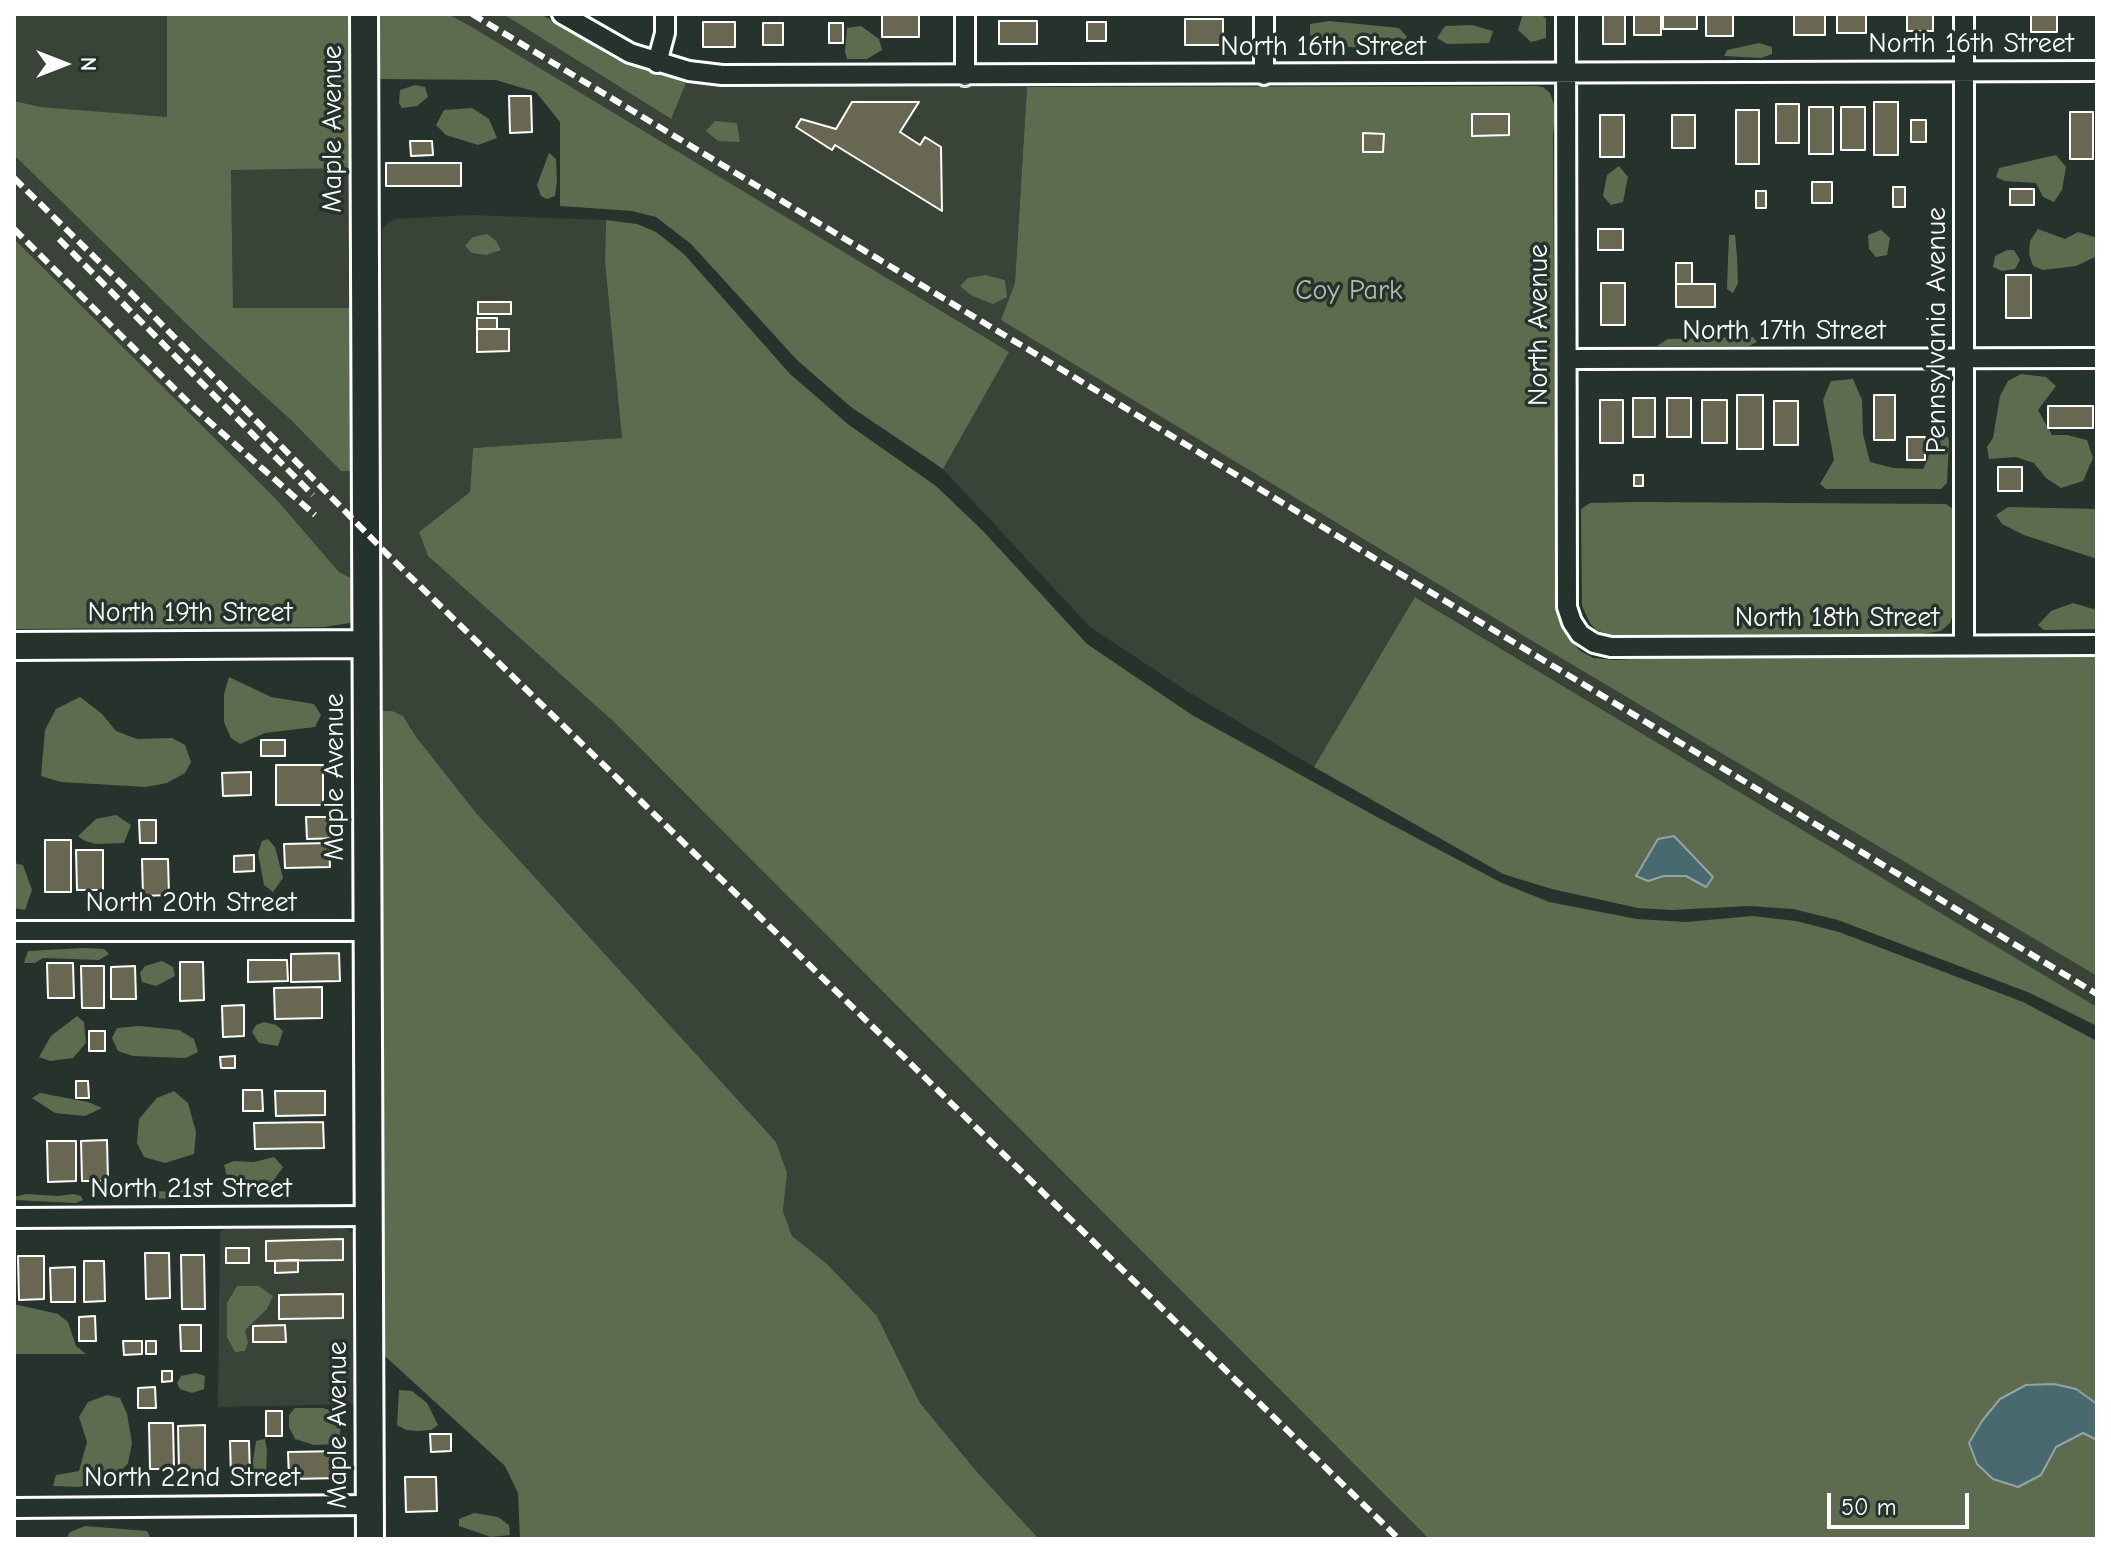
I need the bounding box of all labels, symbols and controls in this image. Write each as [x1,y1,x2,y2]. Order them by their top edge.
north arrow [24,24,104,104]
street label: North 16th Street [1868,27,2074,61]
street label: North 16th Street [1220,30,1426,64]
street label: Maple Avenue [316,45,350,213]
text: N [75,57,101,71]
street label: Pennsylvania Avenue [1920,207,1954,453]
street label: North Avenue [1522,244,1556,406]
park label: Coy Park [1295,274,1403,308]
street label: North 17th Street [1682,314,1886,348]
street label: North 19th Street [87,596,293,630]
street label: North 18th Street [1735,601,1939,635]
street label: Maple Avenue [318,693,352,861]
street label: North 20th Street [86,886,296,920]
street label: North 21st Street [90,1172,292,1206]
street label: Maple Avenue [321,1341,355,1509]
street label: North 22nd Street [84,1461,300,1495]
scale bar [1831,1477,1973,1527]
text: 50 m [1841,1493,1897,1521]

